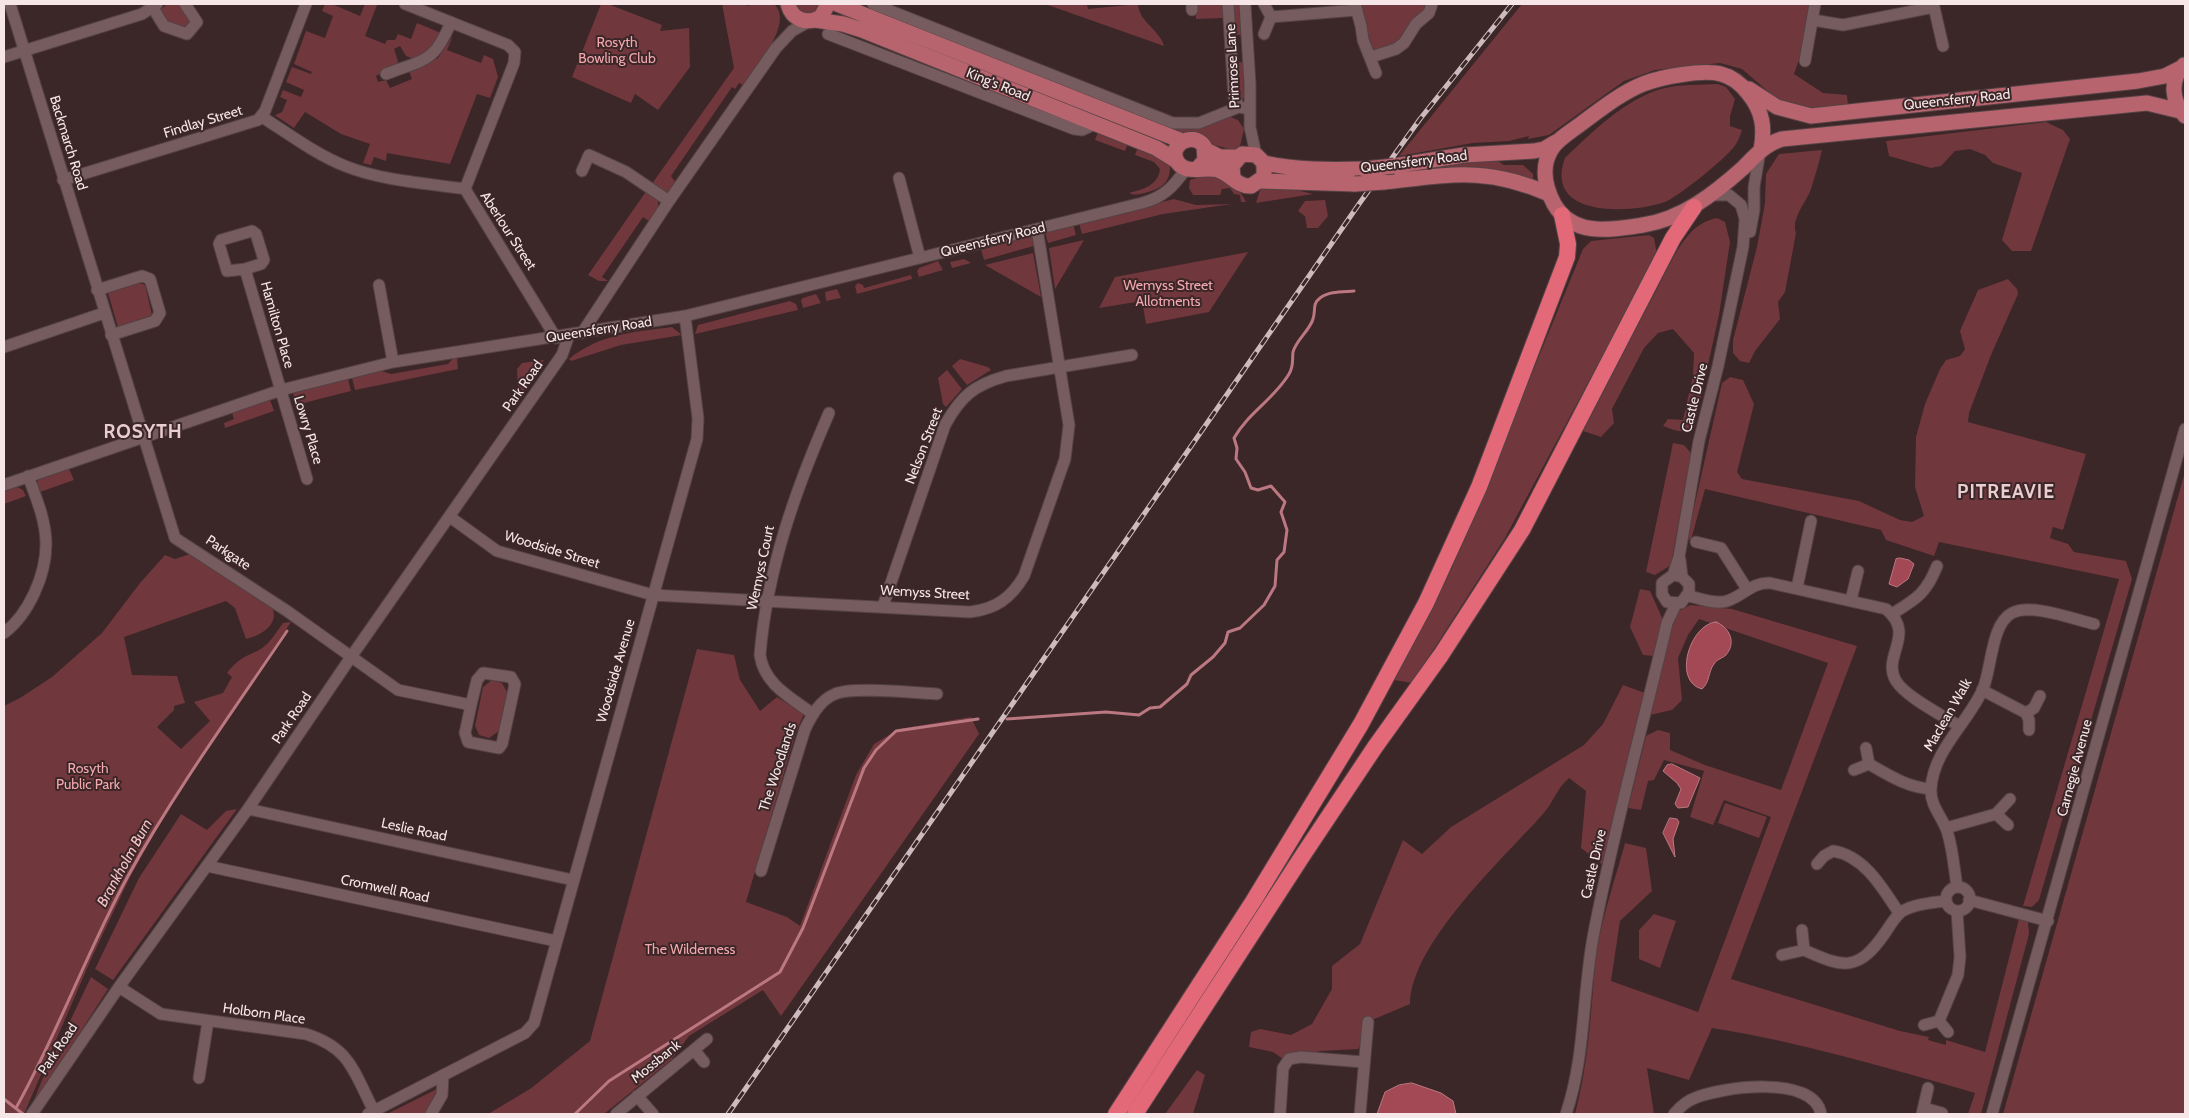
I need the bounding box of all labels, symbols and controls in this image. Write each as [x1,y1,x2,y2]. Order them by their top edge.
street label: Primrose Lane [1222,23,1244,109]
park label: Rosyth Bowling Club [578,35,656,68]
street label: King's Road [964,65,1032,105]
street label: Queensferry Road [1903,86,2011,114]
street label: Backmarch Road [46,93,90,193]
street label: Findlay Street [161,102,245,142]
street label: Queensferry Road [1360,147,1468,177]
street label: Aberlour Street [476,189,540,273]
street label: Queensferry Road [939,219,1047,261]
park label: Wemyss Street Allotments [1123,278,1213,310]
street label: Hamilton Place [257,280,297,370]
street label: Queensferry Road [545,313,653,347]
street label: Park Road [499,357,547,415]
street label: Castle Drive [1678,362,1712,434]
street label: Lowry Place [290,394,326,466]
street label: Nelson Street [902,405,946,487]
district label: ROSYTH [103,421,183,443]
district label: PITREAVIE [1956,481,2056,503]
street label: Wemyss Court [744,524,778,612]
street label: Woodside Street [502,528,602,572]
street label: Parkgate [202,532,254,574]
street label: Wemyss Street [880,582,970,604]
street label: Woodside Avenue [593,617,639,725]
street label: Maclean Walk [1920,676,1976,754]
street label: Park Road [269,689,315,747]
street label: Carnegie Avenue [2054,718,2096,818]
street label: The Woodlands [756,720,800,814]
park label: Rosyth Public Park [56,761,120,794]
street label: Leslie Road [380,815,448,845]
water label: Brankholm Burn [94,816,156,910]
street label: Castle Drive [1578,828,1610,900]
street label: Cromwell Road [339,871,431,907]
park label: The Wilderness [645,942,735,958]
street label: Holborn Place [222,1000,306,1028]
street label: Park Road [35,1020,81,1078]
street label: Mossbank [628,1037,684,1087]

